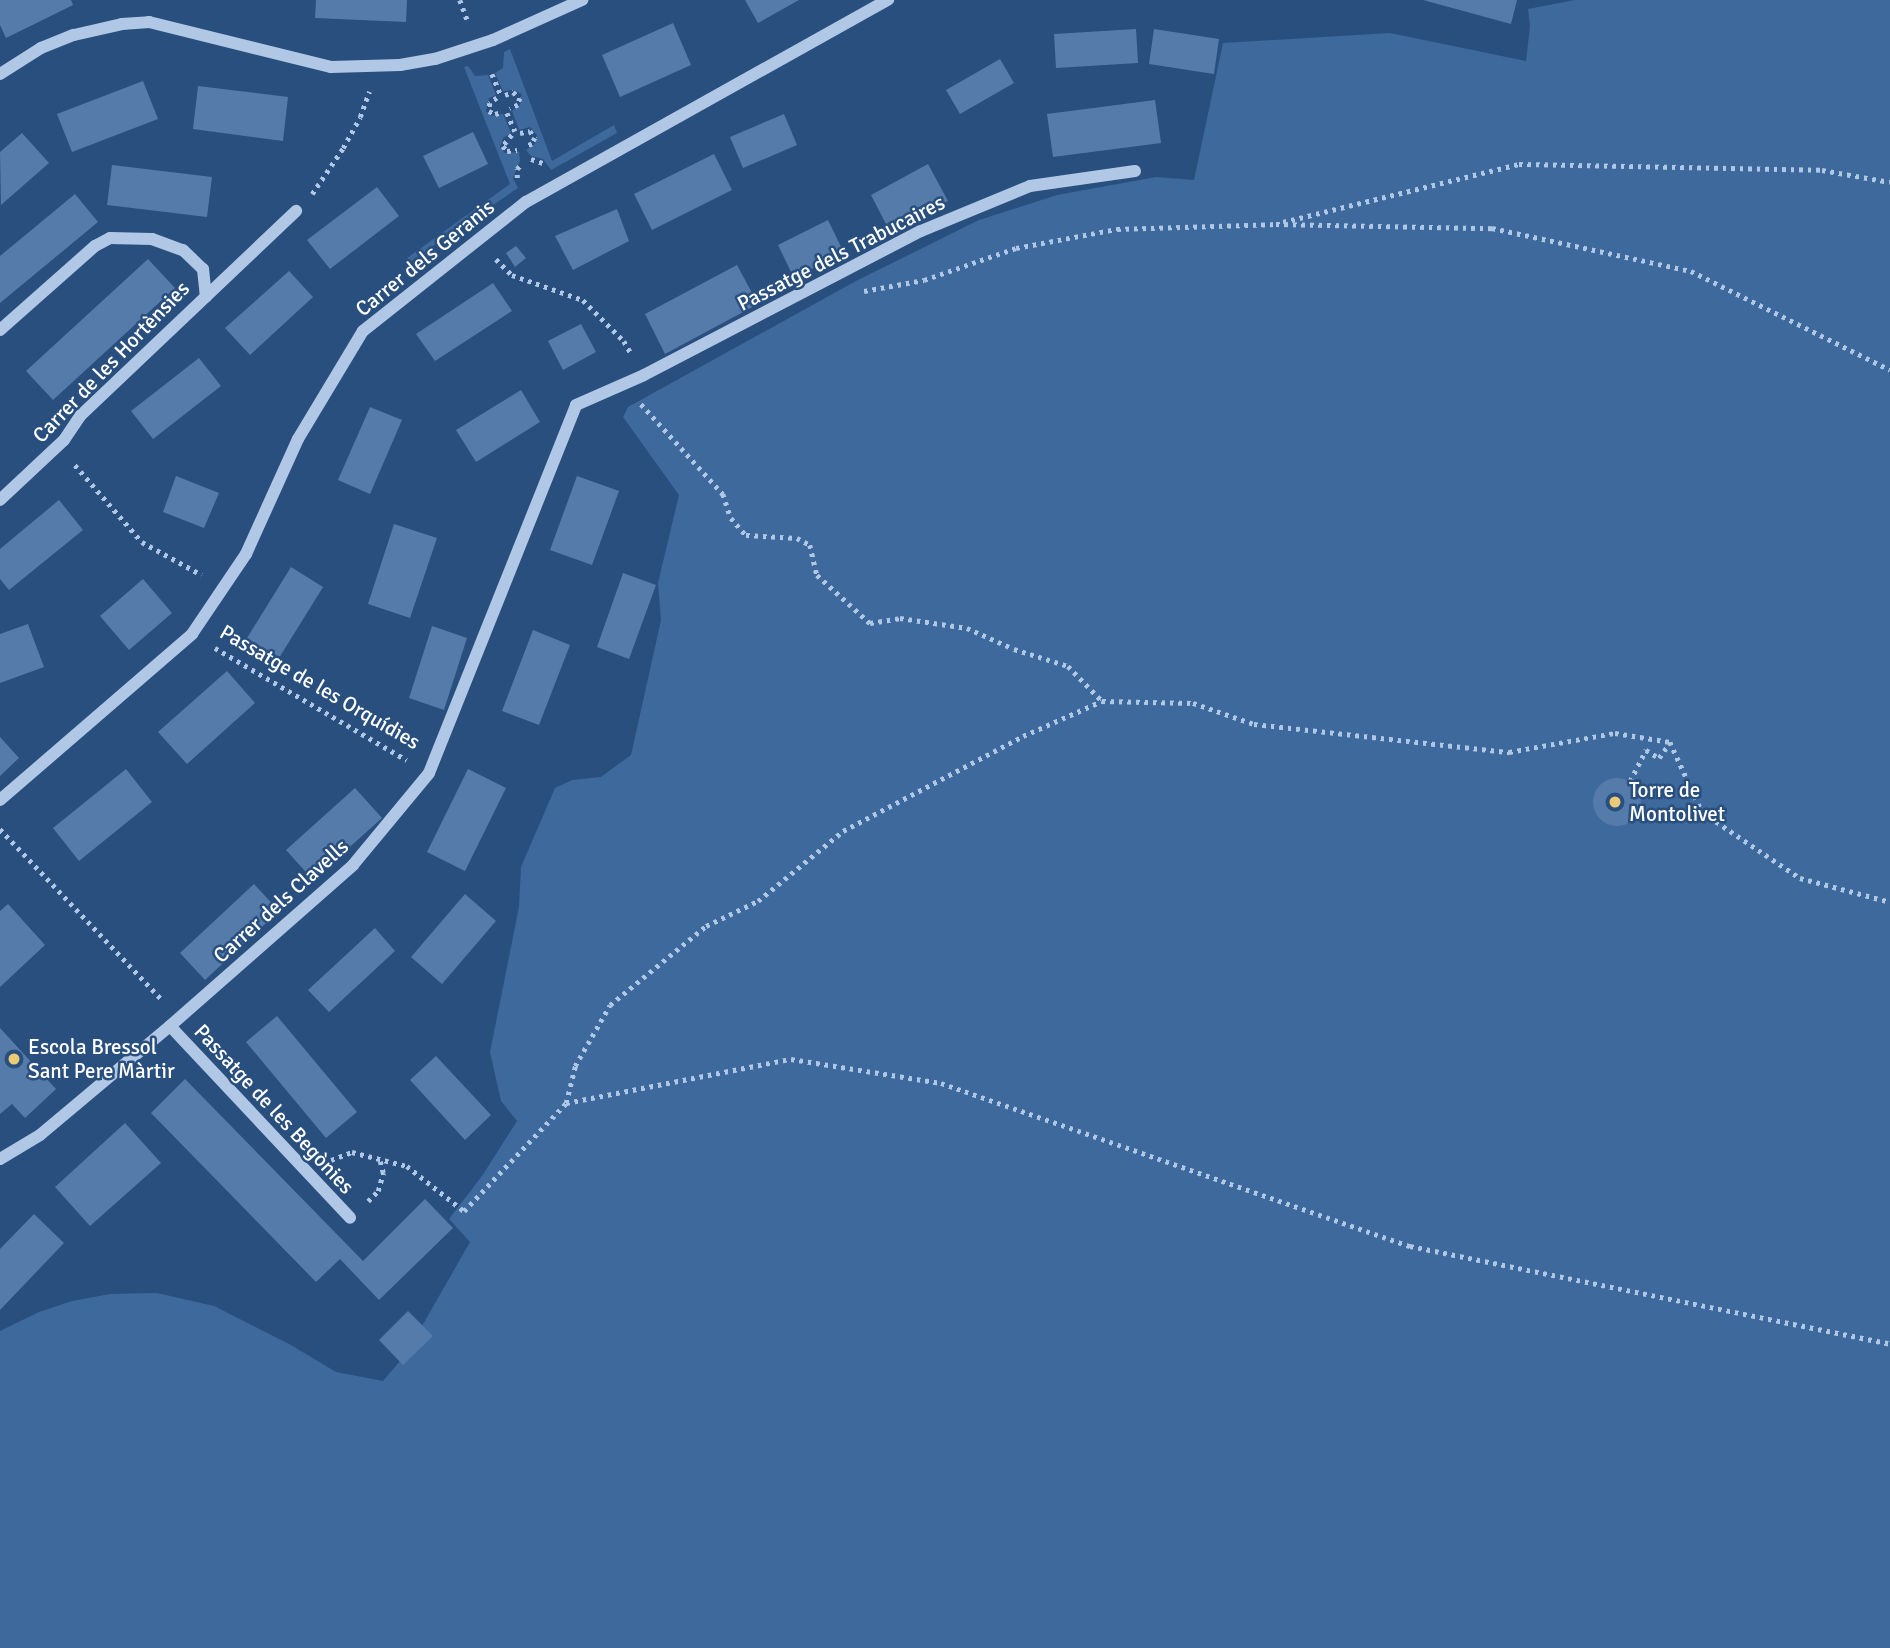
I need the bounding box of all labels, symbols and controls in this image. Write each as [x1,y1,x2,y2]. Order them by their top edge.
street label: Passatge dels Trabucaires [733,190,949,316]
street label: Carrer dels Geranis [351,194,499,322]
street label: Carrer de les Hortènsies [27,276,195,448]
street label: Passatge de les Orquídies [215,619,425,755]
place label: Torre de Montolivet [1629,777,1725,827]
marker: Torre de Montolivet [1607,794,1623,810]
street label: Carrer dels Clavells [208,834,354,968]
street label: Passatge de les Begònies [189,1019,359,1199]
place label: Escola Bressol Sant Pere Màrtir [28,1034,175,1084]
marker: Escola Bressol Sant Pere Màrtir [6,1051,22,1067]

